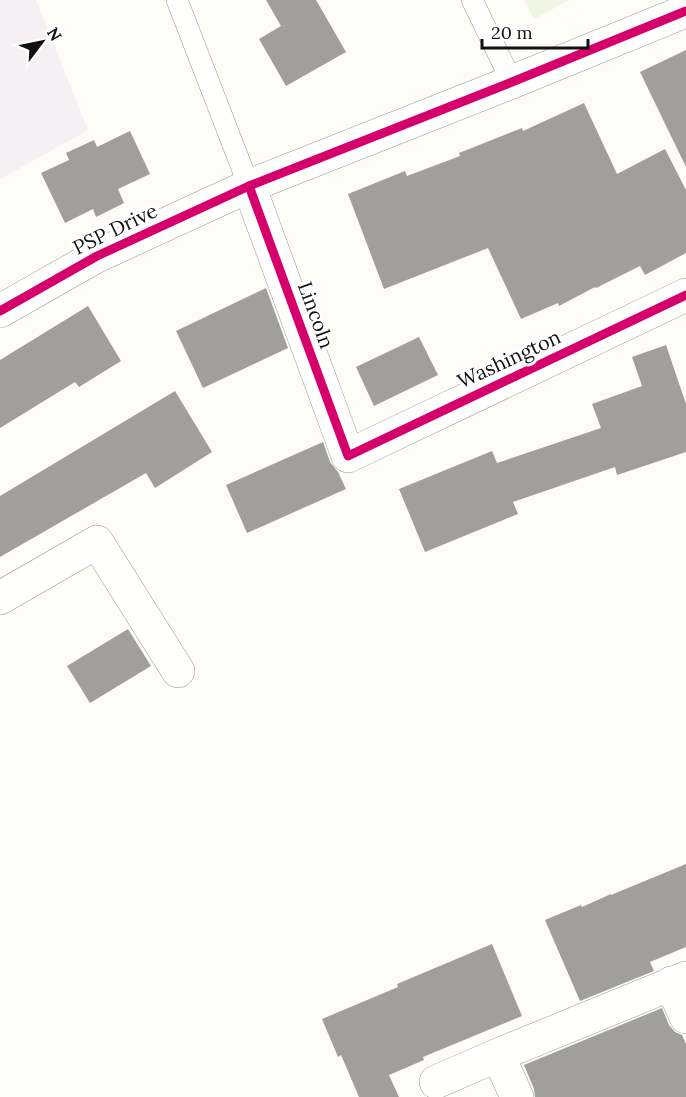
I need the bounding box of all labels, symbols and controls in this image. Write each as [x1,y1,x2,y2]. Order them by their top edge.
north arrow [12,12,72,72]
scale bar [482,12,588,50]
text: 20 m [491,21,533,44]
text: N [43,24,66,45]
street label: PSP Drive [68,197,161,260]
street label: Lincoln [293,278,340,352]
street label: Washington [453,324,564,393]

